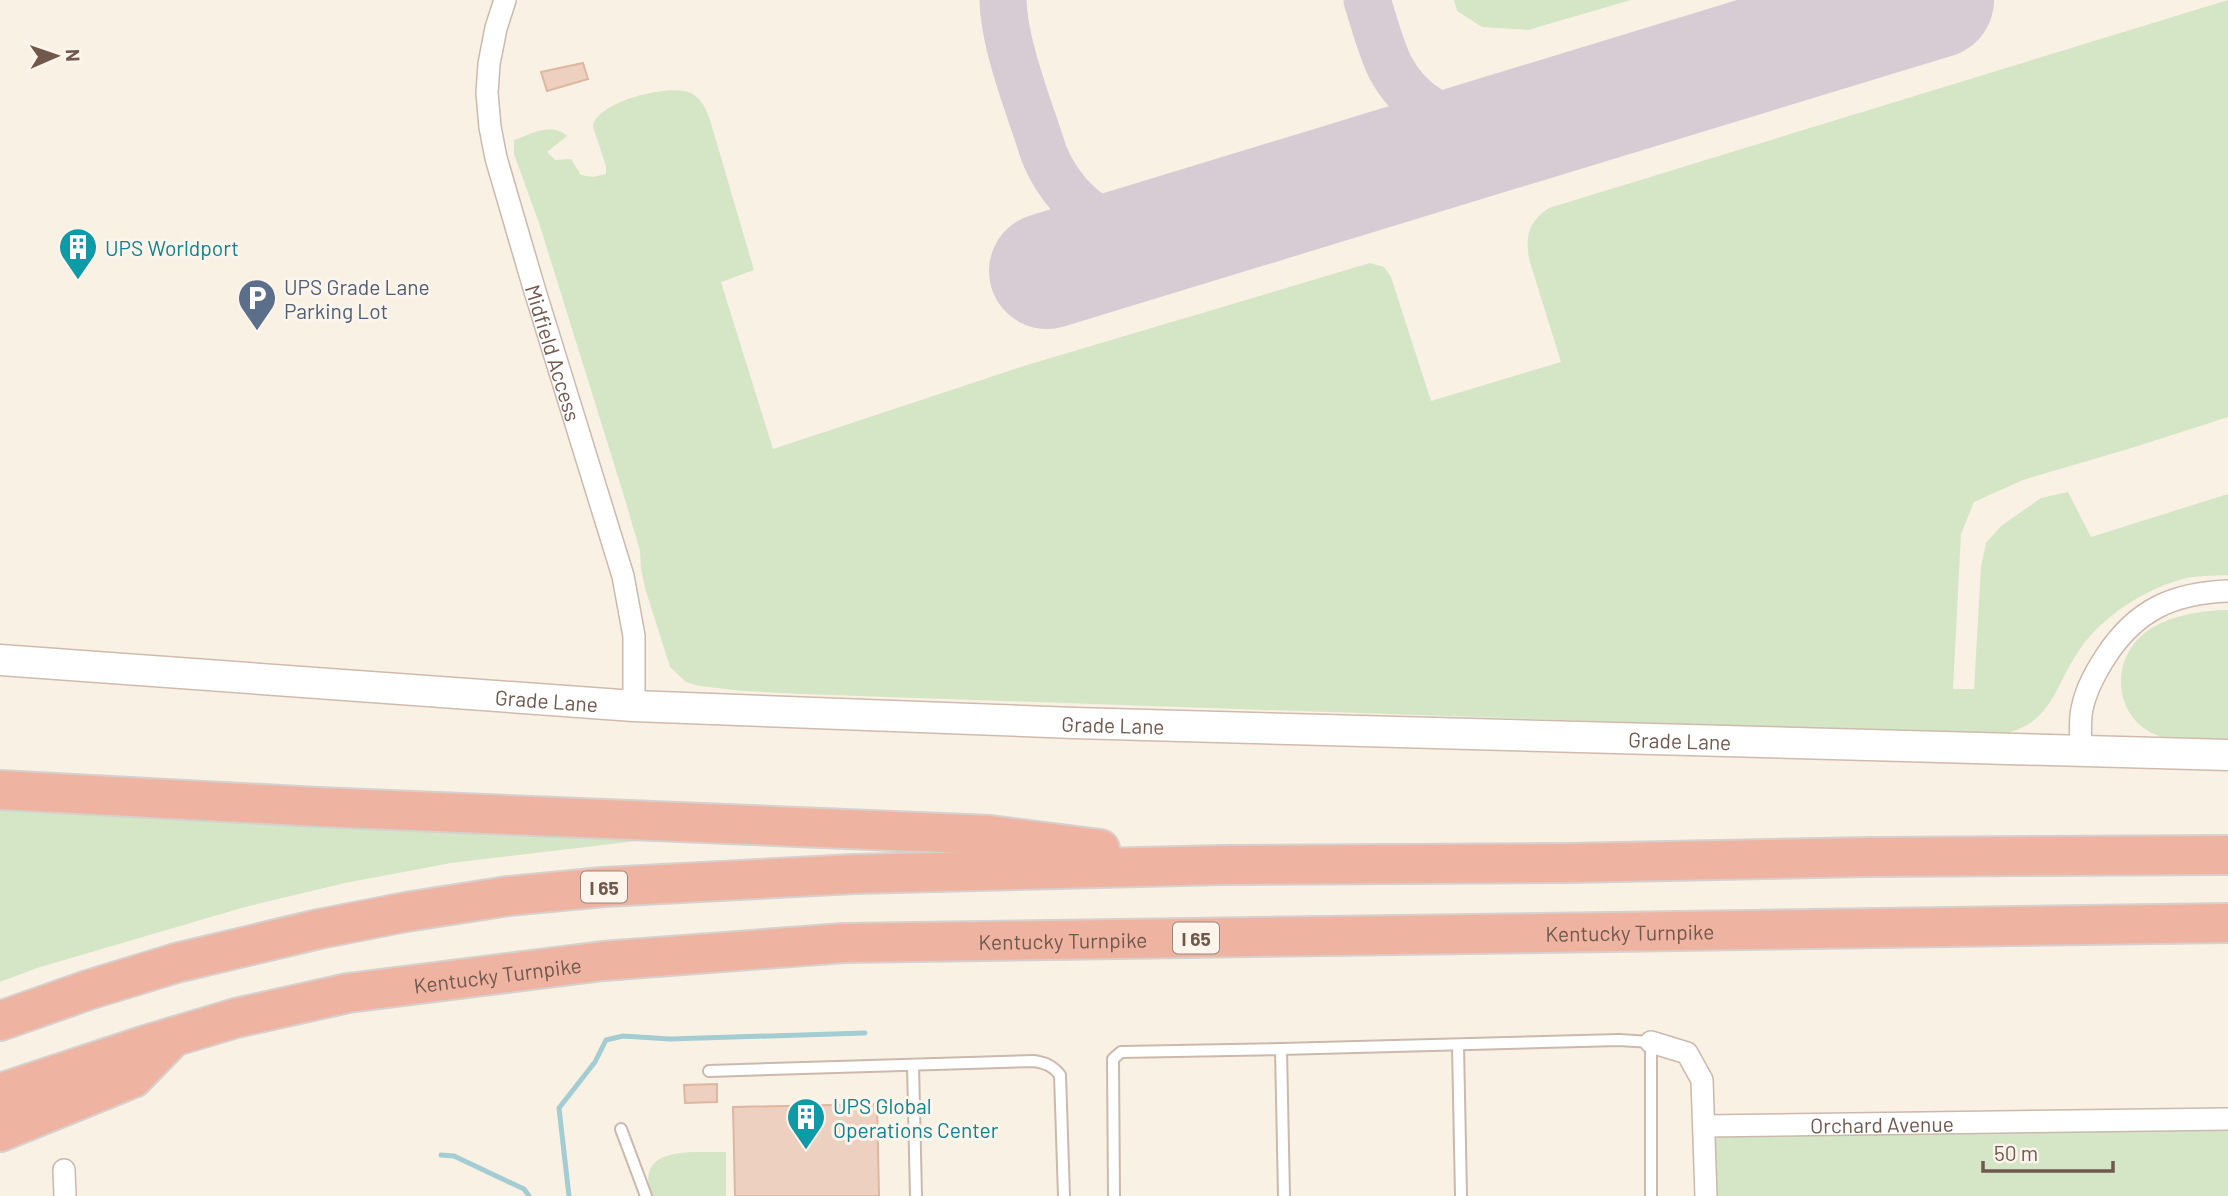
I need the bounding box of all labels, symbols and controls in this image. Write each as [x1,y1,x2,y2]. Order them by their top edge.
north arrow [21,21,91,91]
text: N [62,49,85,62]
building icon: UPS Worldport [57,226,99,281]
place label: UPS Worldport [105,235,239,260]
place label: UPS Grade Lane Parking Lot [284,274,430,323]
parking icon: UPS Grade Lane Parking Lot [236,277,278,332]
street label: Midfield Access [521,281,587,424]
street label: Grade Lane [494,683,599,716]
street label: Grade Lane [1061,710,1165,738]
street label: Grade Lane [1628,726,1732,754]
road number: I 65 [581,872,627,902]
street label: Kentucky Turnpike [1545,918,1714,945]
road number: I 65 [1173,922,1219,954]
street label: Kentucky Turnpike [978,926,1148,954]
street label: Kentucky Turnpike [412,951,583,997]
place label: UPS Global Operations Center [833,1093,999,1142]
building icon: UPS Global Operations Center [785,1096,827,1151]
street label: Orchard Avenue [1810,1110,1954,1137]
scale bar [1983,1130,2112,1174]
text: 50 m [1994,1140,2038,1165]

